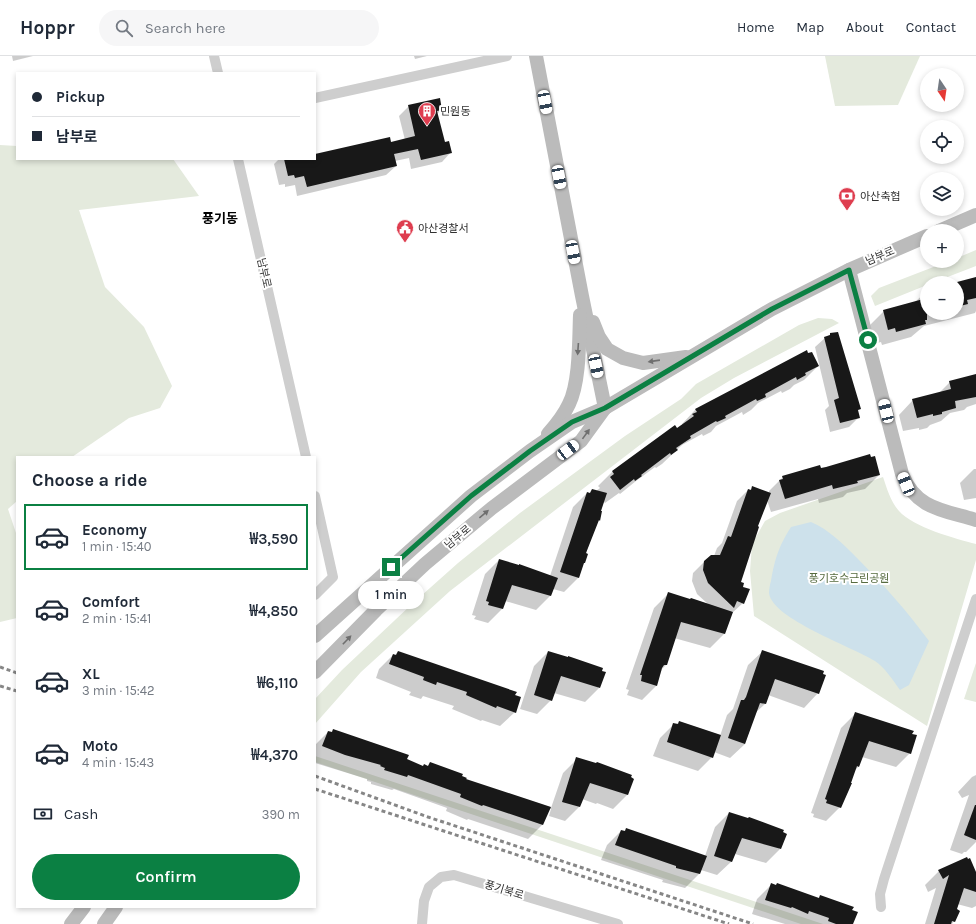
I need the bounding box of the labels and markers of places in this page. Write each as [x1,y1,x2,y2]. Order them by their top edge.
building icon: 민원동 [417,101,437,126]
place label: 민원동 [440,105,470,118]
bank icon: 아산축협 [837,186,857,211]
place label: 아산축협 [860,190,900,203]
public building icon: 아산경찰서 [395,218,415,243]
place label: 아산경찰서 [418,222,469,235]

